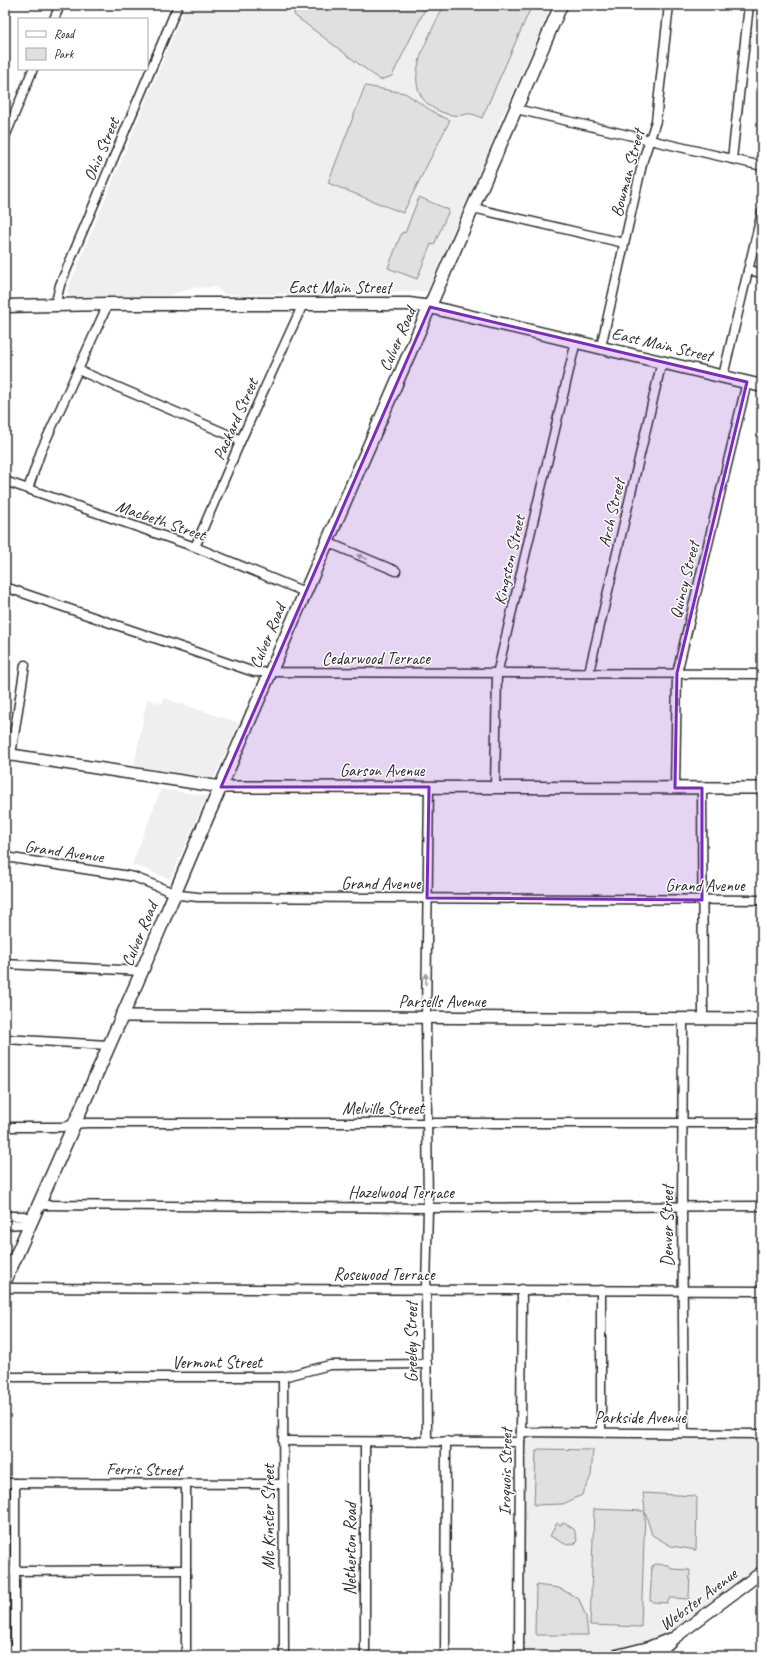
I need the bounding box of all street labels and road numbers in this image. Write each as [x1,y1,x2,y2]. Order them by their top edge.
street label: Ohio Street [79,112,125,184]
street label: Bowman Street [606,125,650,219]
street label: East Main Street [289,277,394,298]
street label: Culver Road [374,302,422,374]
street label: East Main Street [610,323,717,367]
street label: Packard Street [208,373,264,463]
street label: Arch Street [593,475,630,549]
street label: Macbeth Street [113,495,210,546]
street label: Kingston Street [489,511,531,607]
street label: Quincy Street [665,537,705,621]
street label: Culver Road [245,599,291,671]
street label: Cedarwood Terrace [322,648,431,669]
street label: Garson Avenue [340,760,426,781]
street label: Grand Avenue [23,836,106,868]
street label: Grand Avenue [341,873,422,894]
street label: Grand Avenue [665,875,746,896]
street label: Culver Road [117,897,163,969]
street label: Parsells Avenue [399,991,487,1012]
street label: Melville Street [342,1098,426,1119]
street label: Hazelwood Terrace [348,1182,455,1203]
street label: Denver Street [657,1183,678,1267]
street label: Rosewood Terrace [333,1264,436,1285]
street label: Greeley Street [401,1299,422,1382]
street label: Vermont Street [172,1352,264,1373]
street label: Parkside Avenue [594,1407,687,1428]
street label: Iroquois Street [494,1426,517,1516]
street label: Ferris Street [106,1458,184,1481]
street label: Mc Kinster Street [258,1462,279,1570]
street label: Netherton Road [340,1500,361,1595]
street label: Webster Avenue [655,1563,742,1635]

